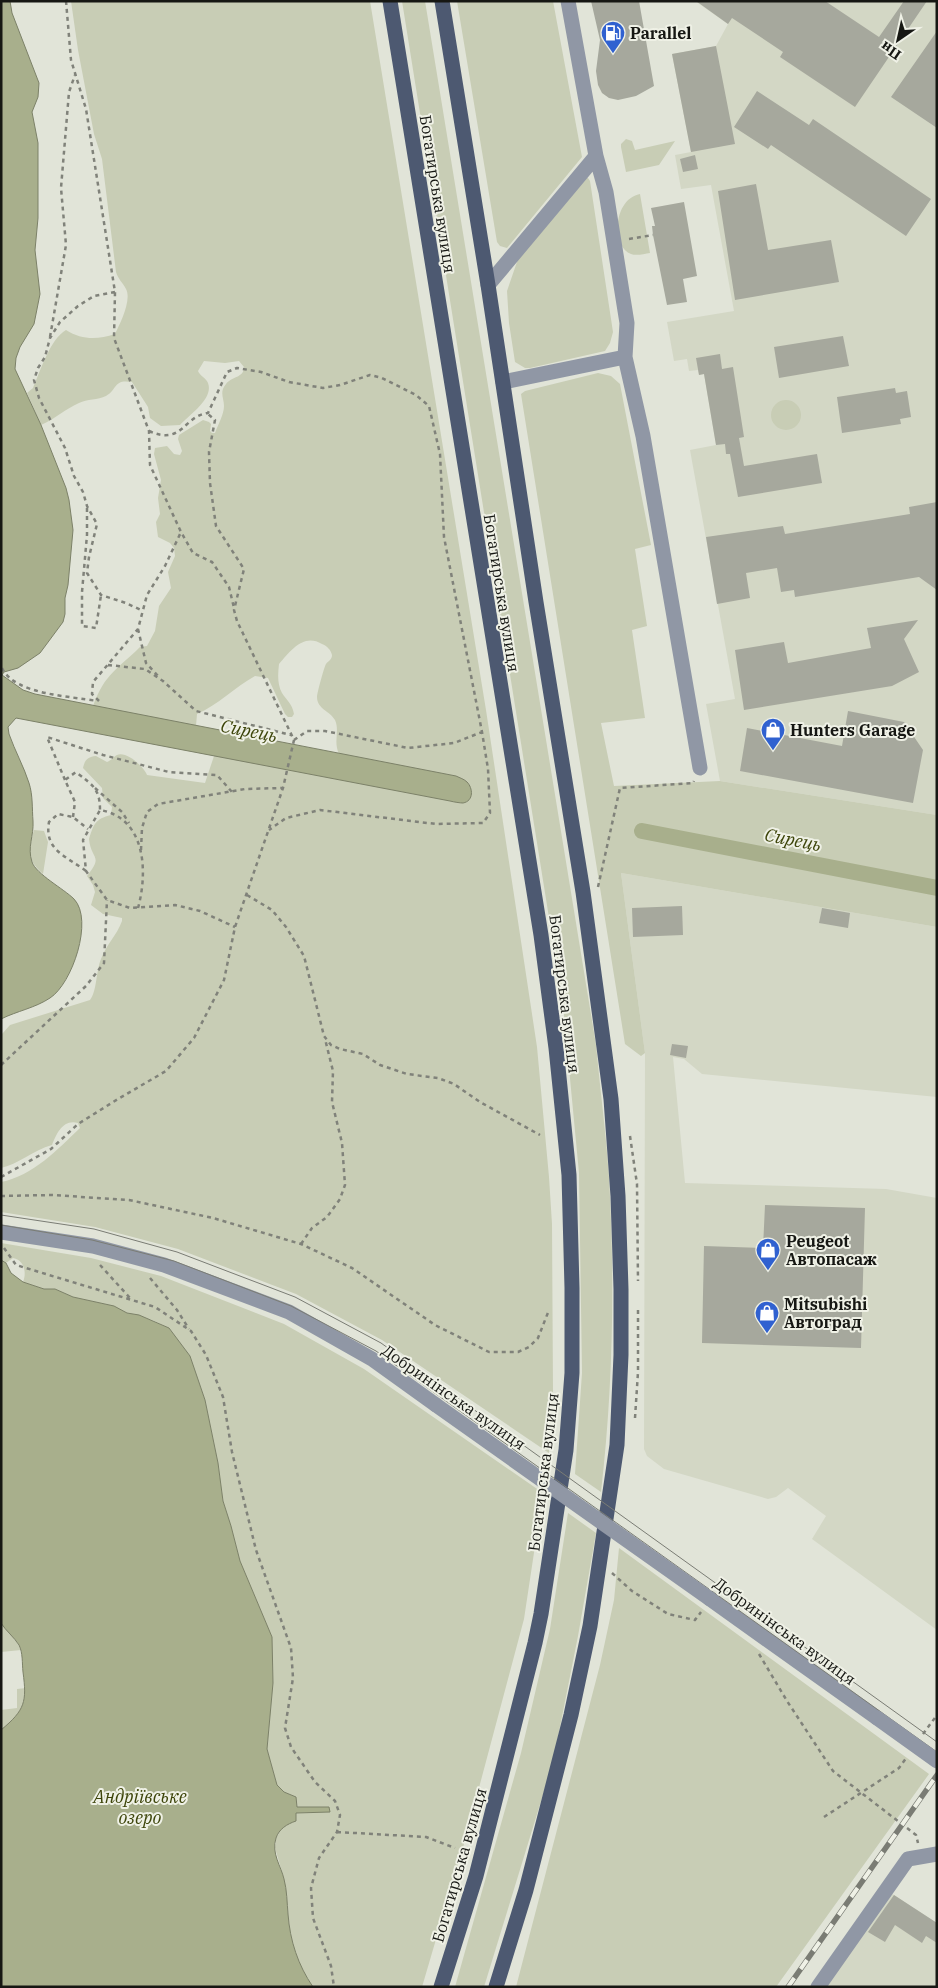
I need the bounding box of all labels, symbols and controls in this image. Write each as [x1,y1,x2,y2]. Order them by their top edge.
north arrow [873,15,923,65]
fuel station icon: Parallel [600,20,626,54]
place label: Parallel [630,23,692,43]
text: Пн [877,37,904,64]
street label: Богатирська вулиця [416,114,460,274]
street label: Богатирська вулиця [480,513,524,673]
water label: Сирець [219,714,279,747]
shop icon: Hunters Garage [760,717,786,751]
place label: Hunters Garage [790,720,915,740]
water label: Сирець [763,823,823,856]
street label: Богатирська вулиця [545,914,585,1074]
place label: Peugeot Автопасаж [786,1231,877,1269]
shop icon: Peugeot Автопасаж [755,1237,781,1271]
place label: Mitsubishi Автоград [784,1294,867,1332]
shop icon: Mitsubishi Автоград [754,1300,780,1334]
street label: Добринінська вулиця [378,1340,530,1454]
street label: Богатирська вулиця [523,1392,563,1552]
street label: Добринінська вулиця [710,1573,860,1689]
water label: Андріївське озеро [92,1785,187,1829]
street label: Богатирська вулиця [427,1786,491,1944]

